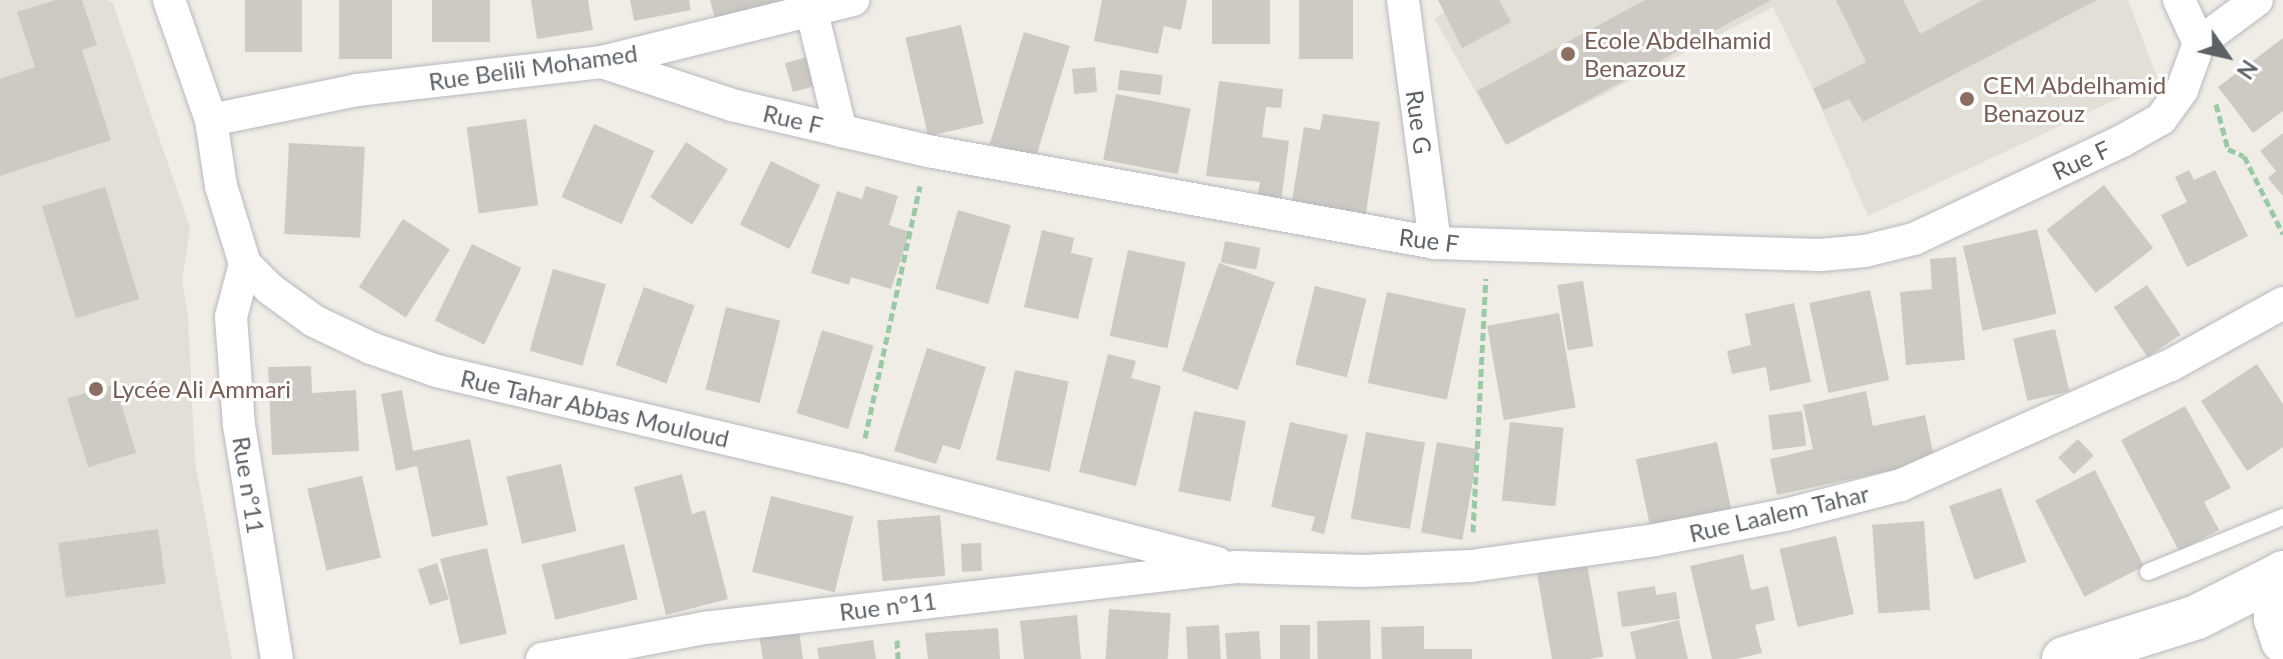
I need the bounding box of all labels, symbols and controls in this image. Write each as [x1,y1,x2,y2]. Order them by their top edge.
north arrow [2187,16,2267,96]
place label: Ecole Abdelhamid Benazouz [1584,26,1772,82]
street label: Rue Belili Mohamed [427,38,639,96]
marker: Ecole Abdelhamid Benazouz [1559,45,1577,63]
text: N [2231,55,2263,84]
place label: CEM Abdelhamid Benazouz [1983,71,2167,127]
street label: Rue G [1400,88,1438,156]
marker: CEM Abdelhamid Benazouz [1958,90,1976,108]
street label: Rue F [760,98,826,140]
street label: Rue F [2048,134,2114,186]
street label: Rue F [1397,222,1461,258]
street label: Rue Tahar Abbas Mouloud [457,363,733,453]
place label: Lycée Ali Ammari [112,375,293,403]
marker: Lycée Ali Ammari [87,380,105,398]
street label: Rue n°11 [227,434,271,536]
street label: Rue Laalem Tahar [1686,478,1872,548]
street label: Rue n°11 [838,586,938,626]

